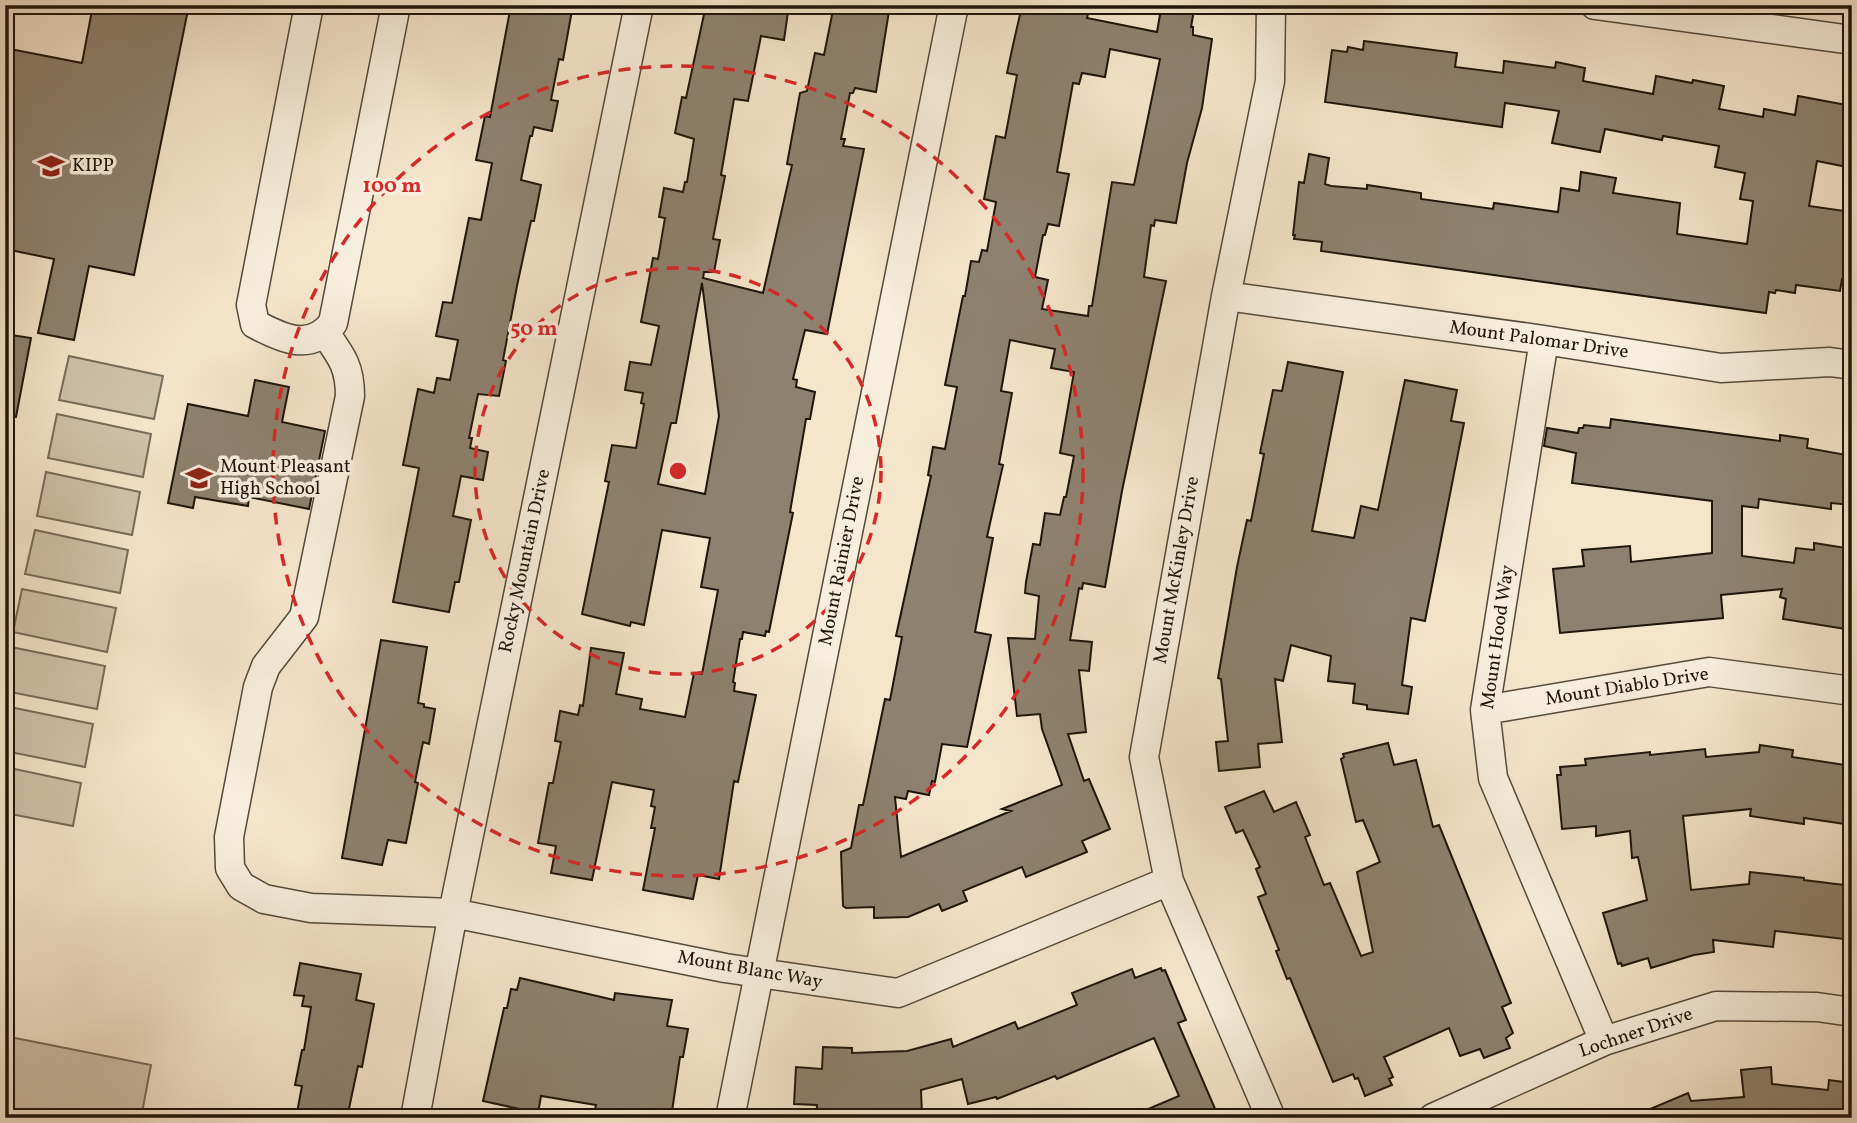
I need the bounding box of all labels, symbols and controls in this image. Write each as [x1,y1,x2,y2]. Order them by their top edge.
school or university icon: KIPP [36,151,66,181]
place label: KIPP [72,153,114,179]
text: 100 m [362,172,422,201]
text: 50 m [510,315,558,344]
street label: Mount Palomar Drive [1448,315,1630,365]
place label: Mount Pleasant High School [220,454,351,502]
centre of rings [666,459,690,483]
school or university icon: Mount Pleasant High School [184,463,214,493]
street label: Rocky Mountain Drive [493,467,557,655]
street label: Mount Rainier Drive [813,474,871,648]
street label: Mount McKinley Drive [1148,474,1206,666]
street label: Mount Hood Way [1475,563,1521,711]
street label: Mount Diablo Drive [1543,661,1711,713]
street label: Mount Blanc Way [675,944,825,996]
street label: Lochner Drive [1576,1001,1696,1065]

